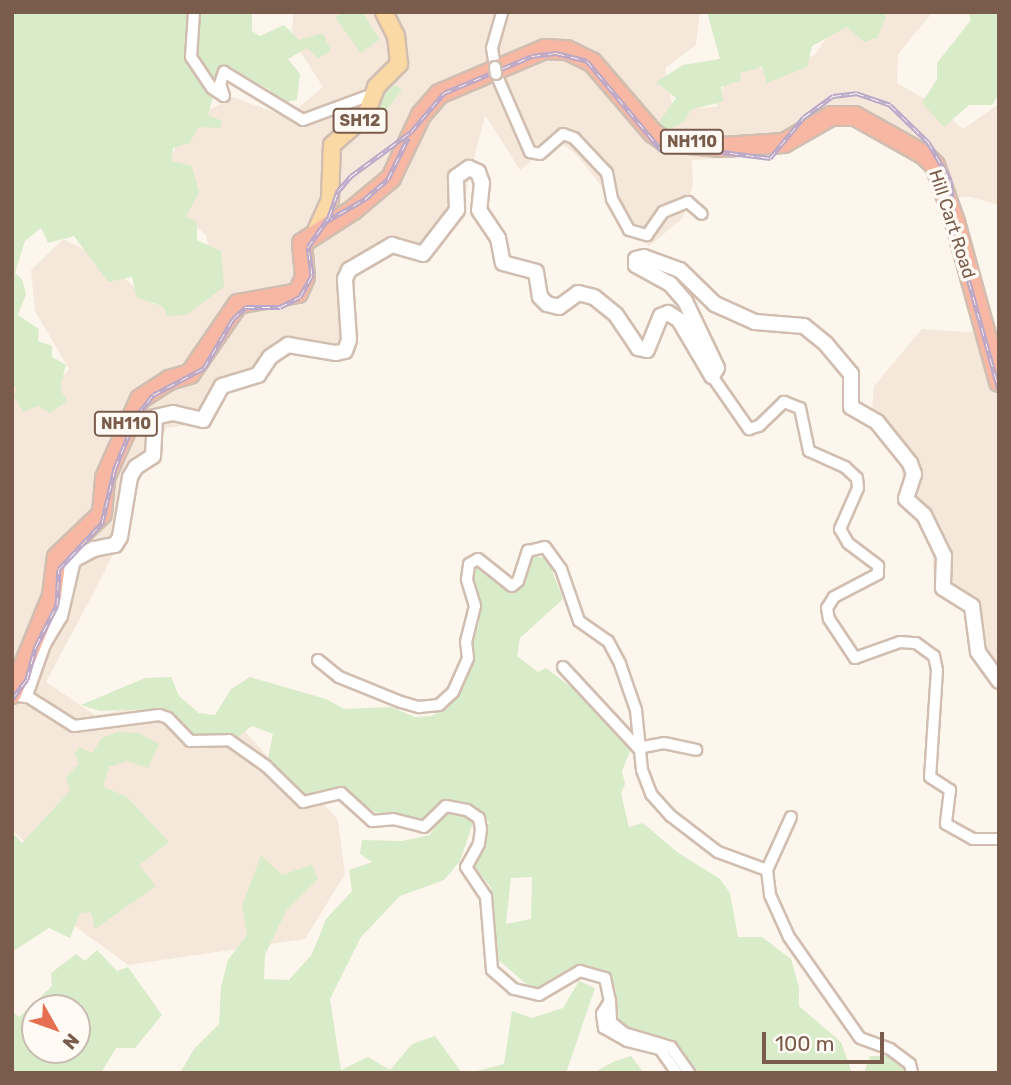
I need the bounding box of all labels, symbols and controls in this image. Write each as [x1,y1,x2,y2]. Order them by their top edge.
road number: SH12 [332,108,388,134]
road number: NH110 [659,130,725,154]
street label: Hill Cart Road [924,167,980,281]
road number: NH110 [93,412,159,436]
north arrow [21,994,91,1064]
scale bar [766,1018,888,1062]
text: N [58,1029,84,1054]
text: 100 m [775,1031,834,1056]

